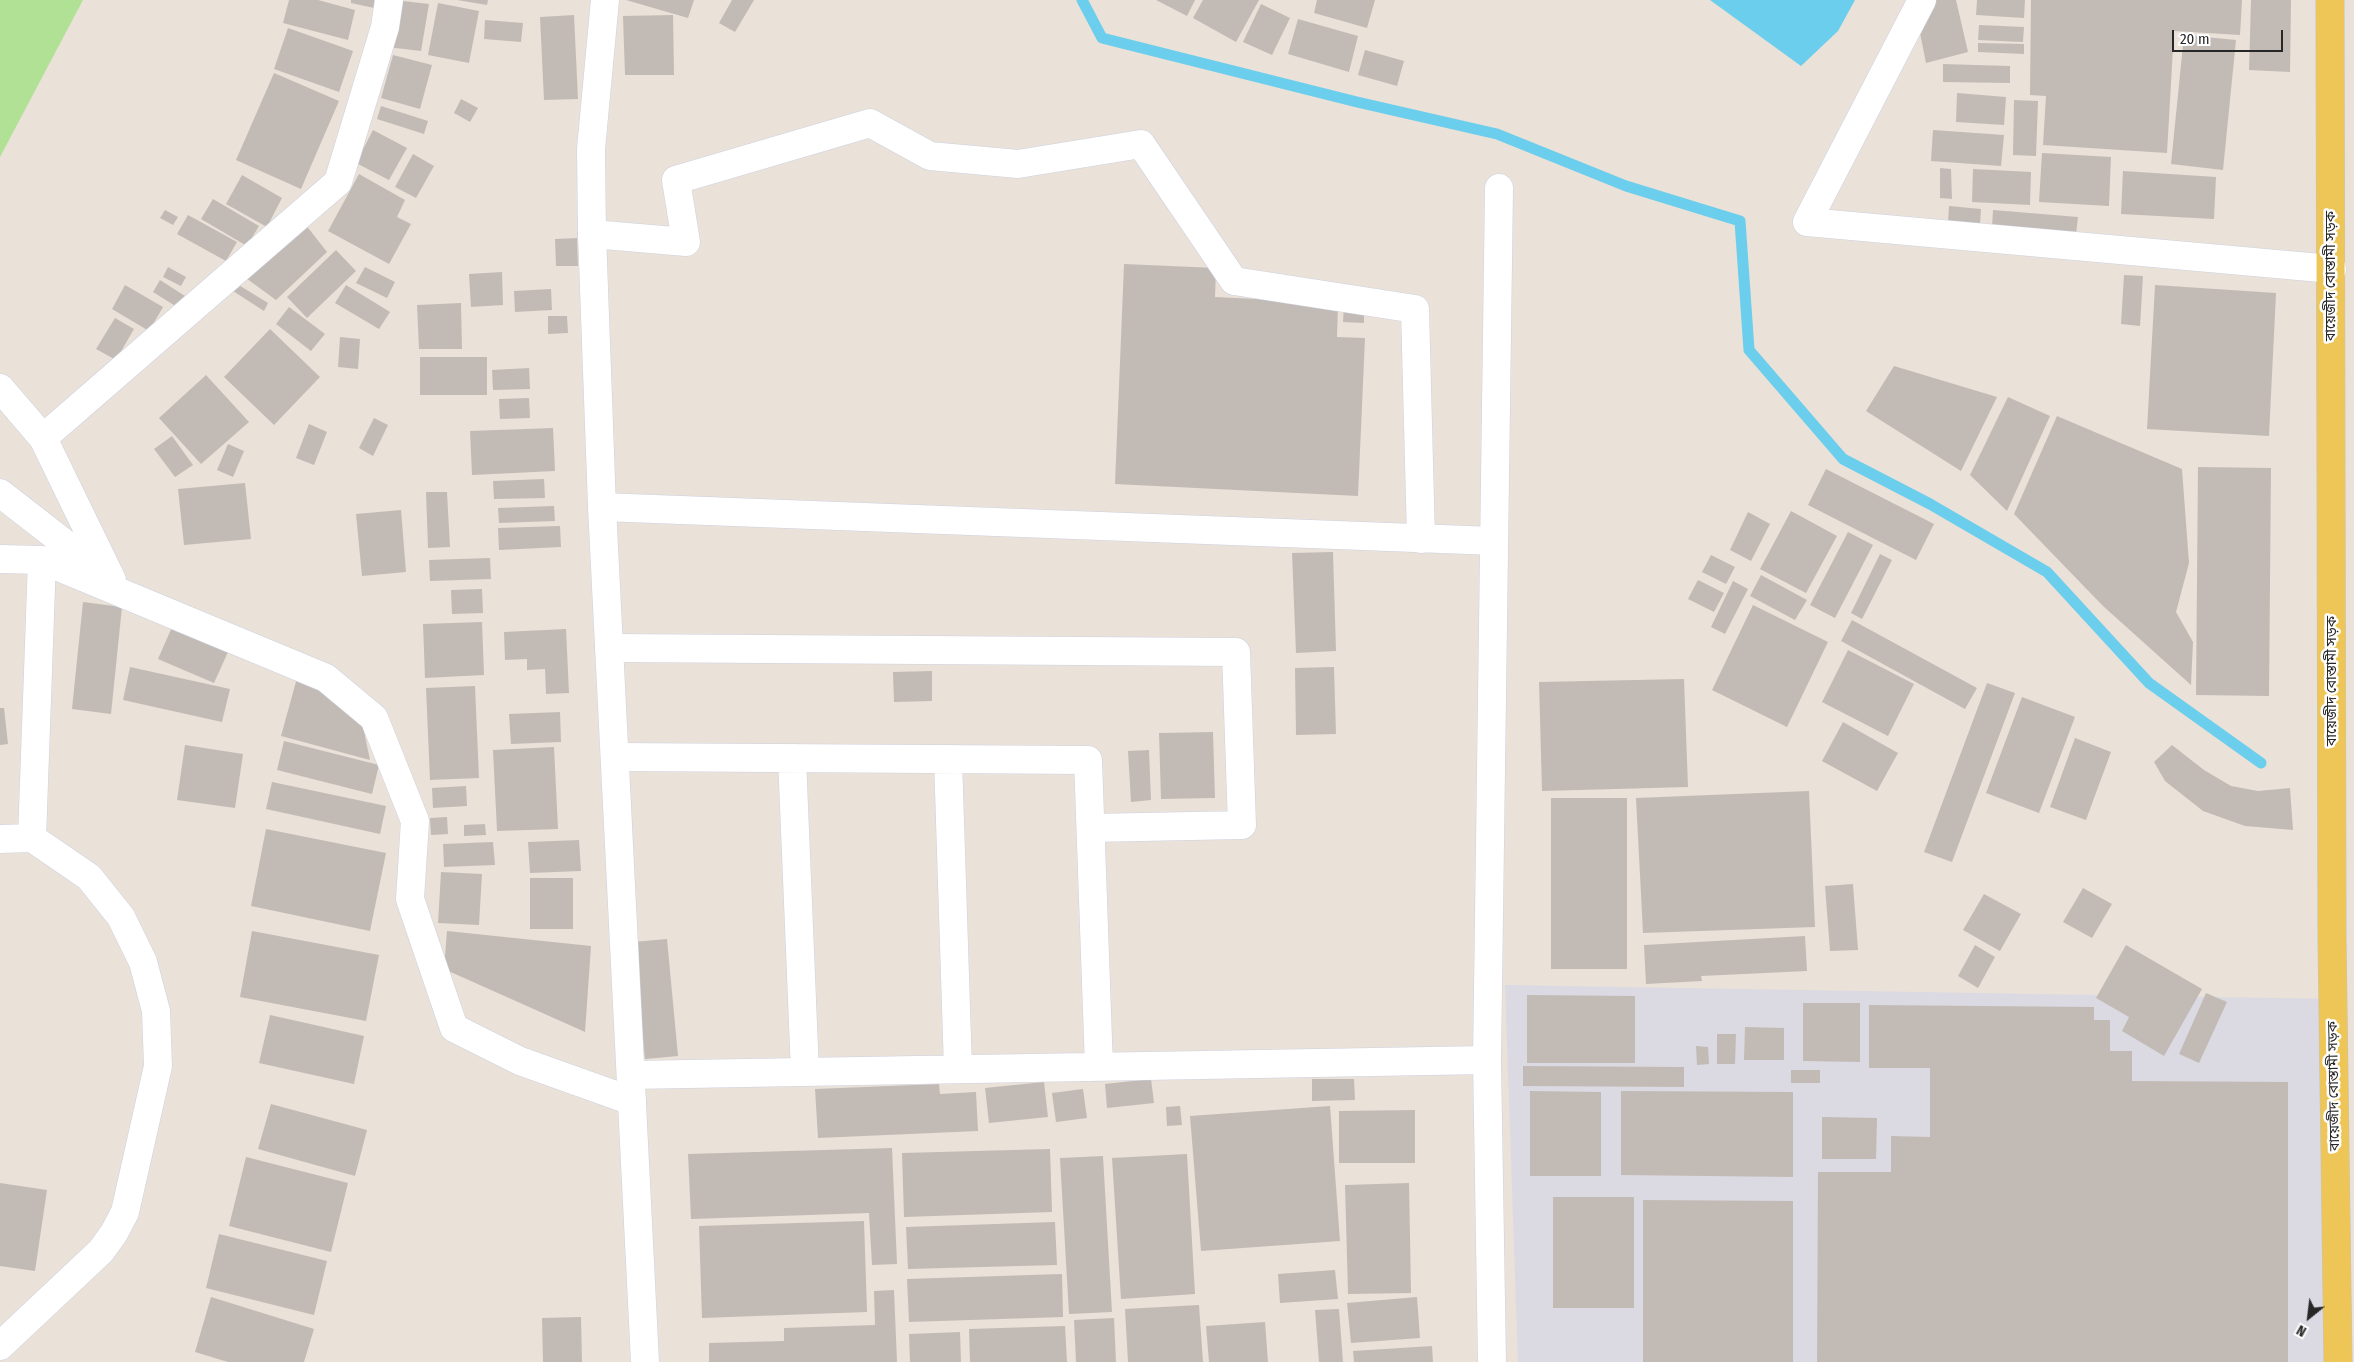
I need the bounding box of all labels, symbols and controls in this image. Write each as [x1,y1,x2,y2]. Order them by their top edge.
scale bar [2174,20,2285,52]
text: 20 m [2180,30,2210,48]
street label: বায়েজীদ বোস্তামী সড়ক [2323,211,2339,341]
street label: বায়েজীদ বোস্তামী সড়ক [2324,616,2340,746]
street label: বায়েজীদ বোস্তামী সড়ক [2324,1021,2344,1151]
north arrow [2284,1292,2334,1342]
text: N [2294,1321,2309,1340]

